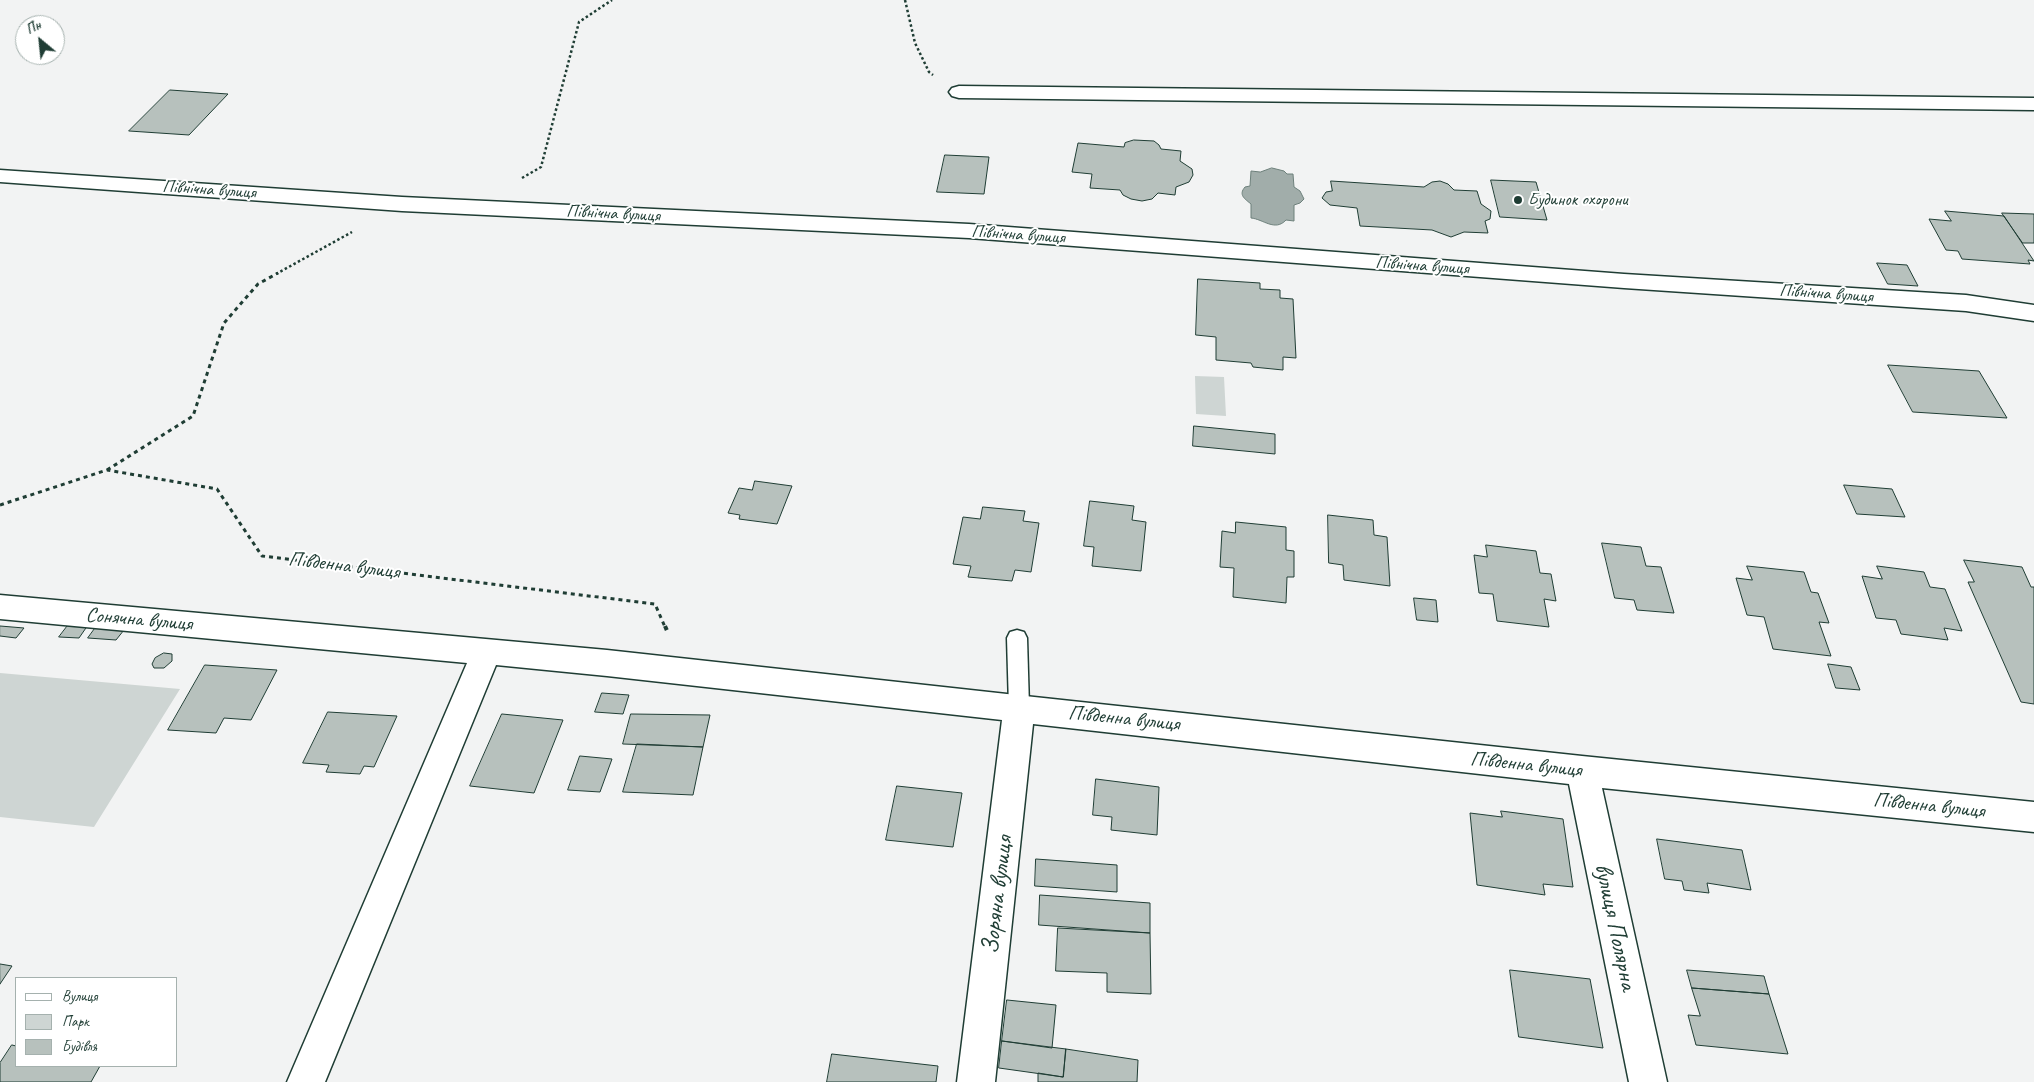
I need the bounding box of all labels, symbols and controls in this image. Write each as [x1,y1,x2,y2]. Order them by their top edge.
north arrow [15,15,65,65]
text: Пн [23,16,44,38]
street label: Північна вулиця [161,176,257,204]
place label: Будинок охорони [1528,189,1628,211]
marker: Будинок охорони [1512,194,1524,206]
street label: Північна вулиця [566,201,660,227]
street label: Північна вулиця [970,221,1066,249]
street label: Північна вулиця [1374,252,1470,280]
street label: Північна вулиця [1778,280,1874,308]
street label: Південна вулиця [287,547,401,585]
street label: Сонячна вулиця [85,603,193,637]
street label: Південна вулиця [1067,701,1181,737]
street label: Південна вулиця [1469,747,1583,783]
street label: Південна вулиця [1872,788,1986,824]
street label: Зоряна вулиця [976,834,1020,956]
street label: вулиця Полярна [1587,861,1643,993]
legend [15,977,178,1067]
text: Вулиця [62,987,98,1006]
text: Парк [62,1012,89,1031]
text: Будівля [62,1037,97,1056]

